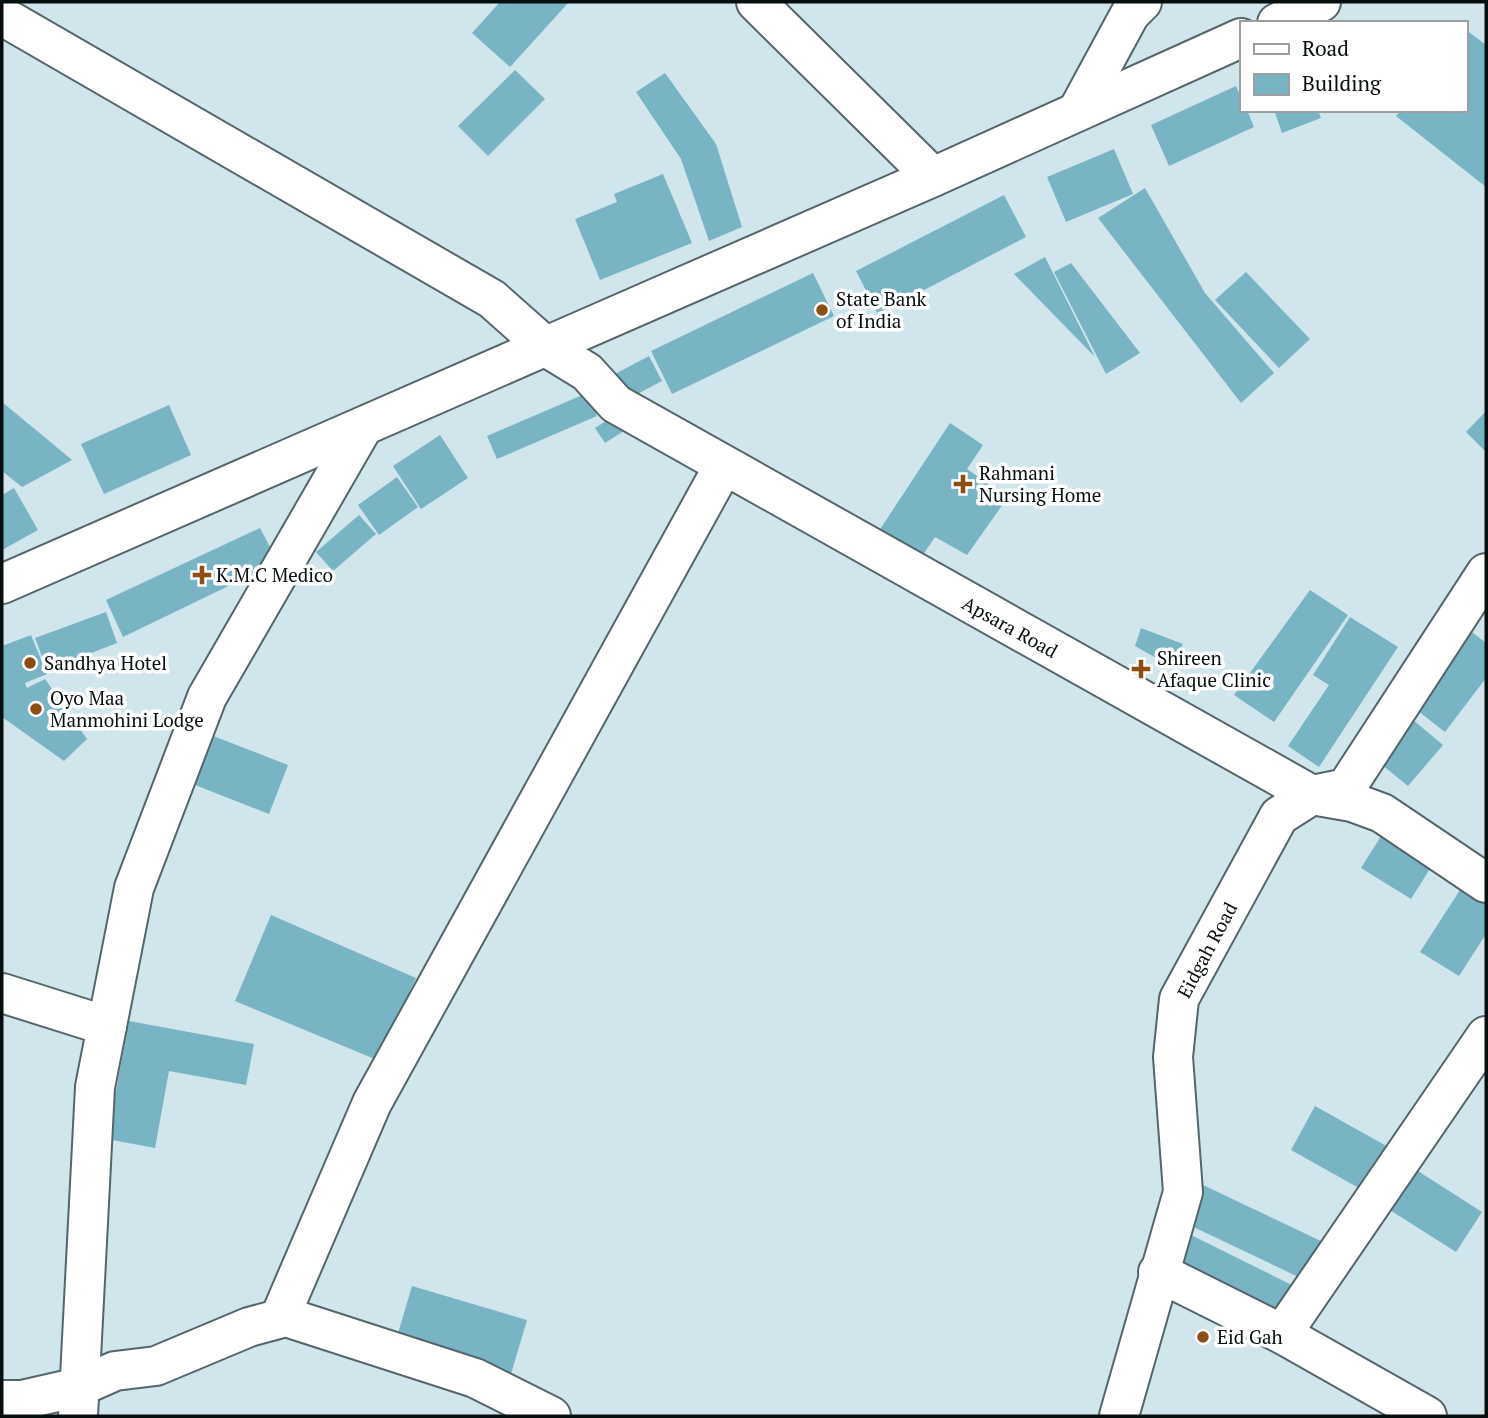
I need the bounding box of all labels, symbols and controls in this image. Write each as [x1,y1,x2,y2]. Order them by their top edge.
legend [1240,21,1467,112]
text: Road [1302,34,1349,62]
text: Building [1302,69,1382,97]
place label: State Bank of India [836,286,927,333]
marker: State Bank of India [814,302,830,318]
place label: Rahmani Nursing Home [979,460,1101,507]
marker: Rahmani Nursing Home [953,474,973,494]
place label: K.M.C Medico [216,562,333,587]
marker: K.M.C Medico [194,567,210,583]
street label: Apsara Road [958,590,1063,663]
place label: Shireen Afaque Clinic [1157,645,1271,692]
place label: Sandhya Hotel [44,650,167,675]
marker: Sandhya Hotel [22,655,38,671]
marker: Shireen Afaque Clinic [1131,659,1151,679]
place label: Oyo Maa Manmohini Lodge [50,685,204,732]
marker: Oyo Maa Manmohini Lodge [28,701,44,717]
street label: Eidgah Road [1171,897,1242,1002]
place label: Eid Gah [1217,1324,1283,1349]
marker: Eid Gah [1195,1329,1211,1345]

